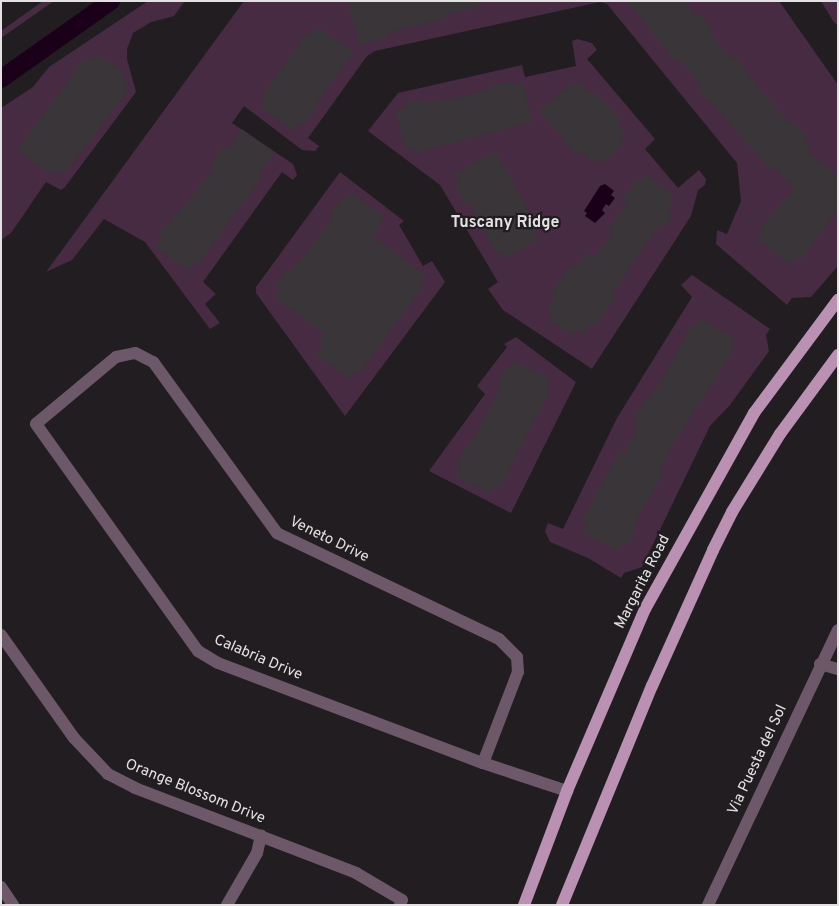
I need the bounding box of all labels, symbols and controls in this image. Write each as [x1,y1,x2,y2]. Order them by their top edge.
district label: Tuscany Ridge [451,213,559,233]
street label: Veneto Drive [286,513,372,567]
street label: Margarita Road [612,532,674,632]
street label: Calabria Drive [211,631,305,685]
street label: Via Puesta del Sol [725,702,791,818]
street label: Orange Blossom Drive [122,756,268,828]

